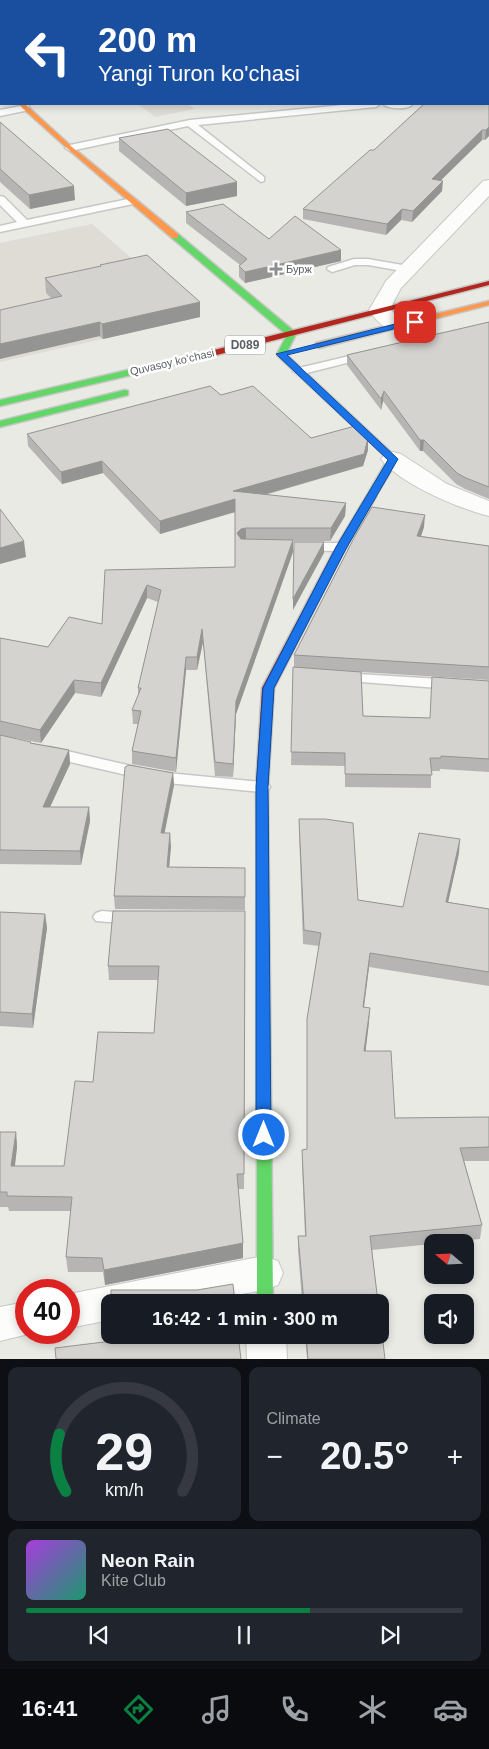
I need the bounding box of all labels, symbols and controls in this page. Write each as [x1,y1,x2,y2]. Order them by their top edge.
icon: left [15,20,80,85]
text: 200 m [98,20,197,59]
text: Yangi Turon ko'chasi [98,61,300,86]
marker: Бурж [270,263,282,275]
place label: Бурж [286,263,312,275]
pin [394,301,436,343]
icon: arrive [401,308,429,336]
road number: D089 [225,336,265,354]
street label: Quvasoy koʻchasi [129,346,215,378]
position arrow [237,1108,289,1160]
north arrow [424,1234,474,1284]
map controls [424,1234,474,1344]
speed limit sign: 40 [15,1279,80,1344]
button: sound [424,1294,474,1344]
text: 16:42 · 1 min · 300 m [152,1308,338,1329]
text: Climate [267,1410,321,1427]
text: 29 [95,1423,153,1481]
text: 20.5° [320,1435,409,1477]
text: − [267,1441,283,1472]
text: + [447,1441,463,1472]
text: km/h [105,1480,144,1500]
text: Neon Rain [101,1550,195,1571]
text: Kite Club [101,1572,166,1589]
icon: previous [85,1621,113,1649]
icon: pause [230,1621,258,1649]
icon: next [376,1621,404,1649]
icon: directions [121,1692,156,1727]
icon: music [199,1692,234,1727]
icon: phone [277,1692,312,1727]
icon: climate [355,1692,390,1727]
icon: car [433,1692,468,1727]
text: 16:41 [21,1696,78,1721]

